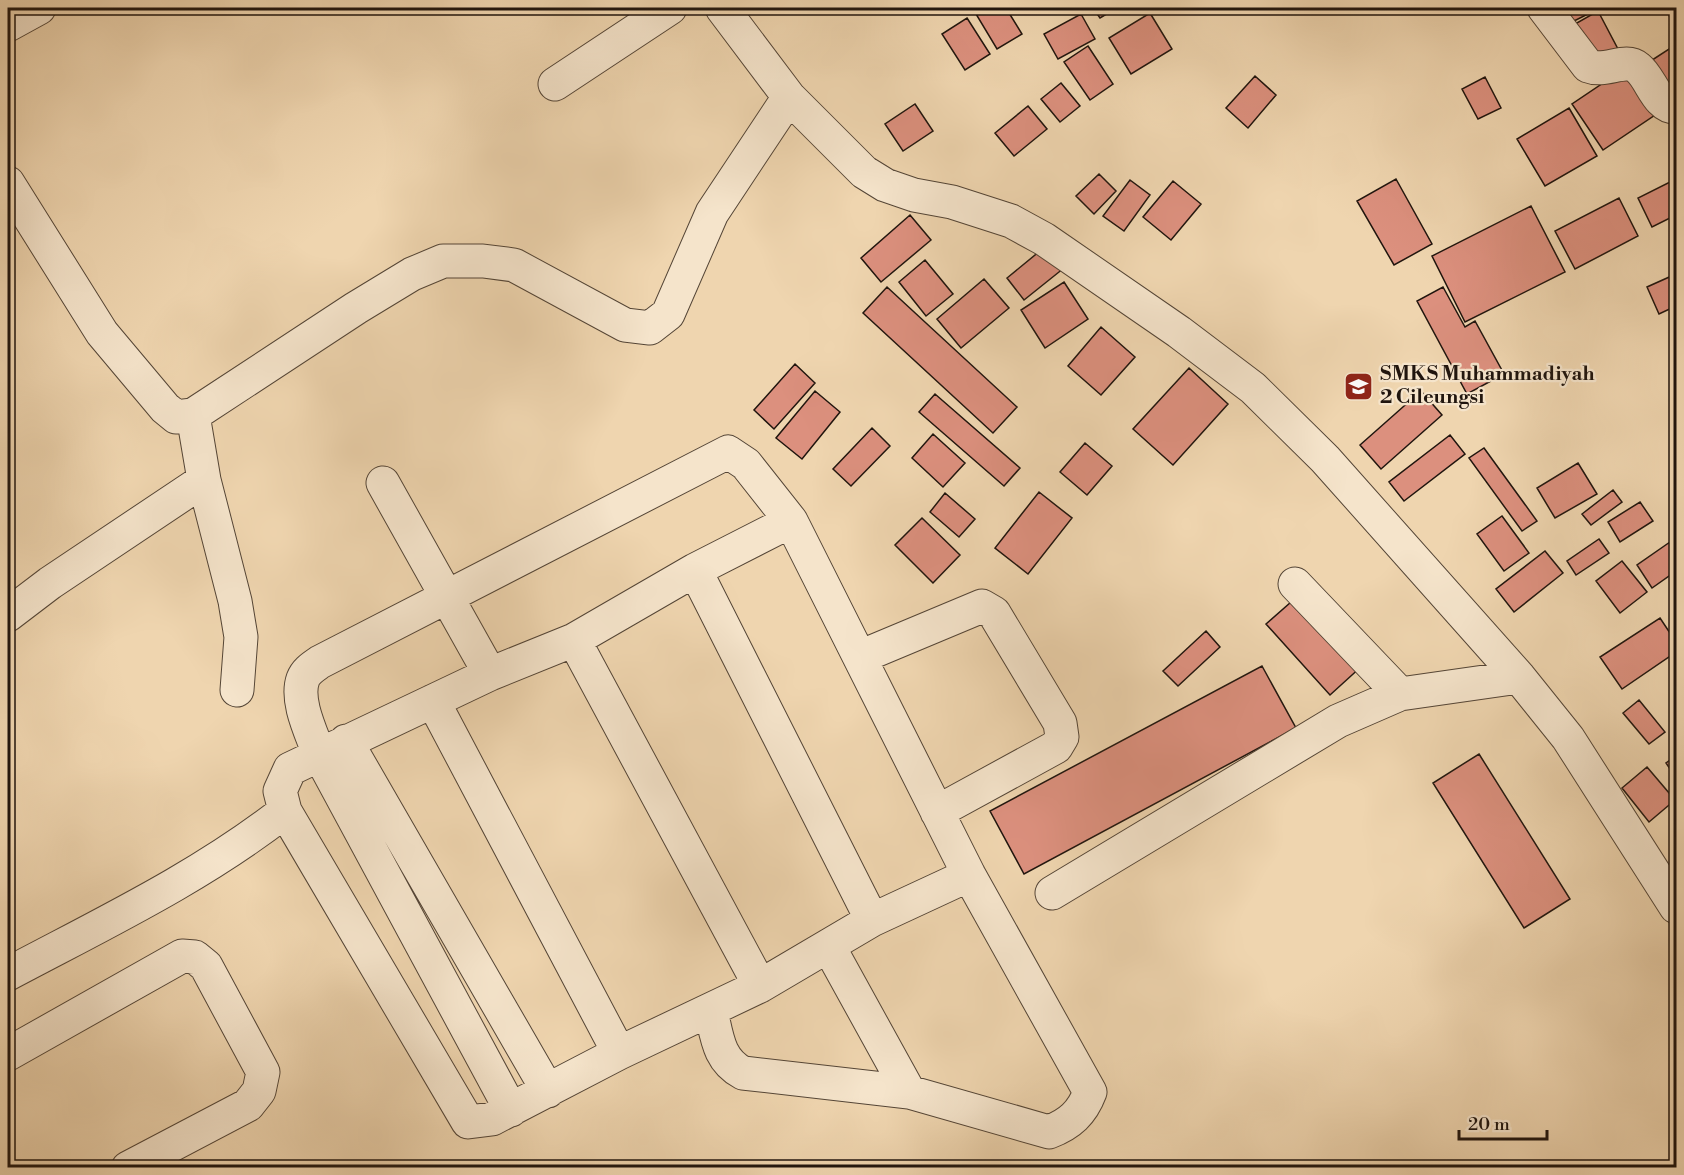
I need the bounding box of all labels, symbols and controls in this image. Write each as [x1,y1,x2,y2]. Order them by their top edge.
place label: SMKS Muhammadiyah 2 Cileungsi [1380,362,1595,410]
school or university icon: SMKS Muhammadiyah 2 Cileungsi [1343,370,1375,402]
scale bar [1459,1103,1548,1141]
text: 20 m [1468,1113,1510,1136]

